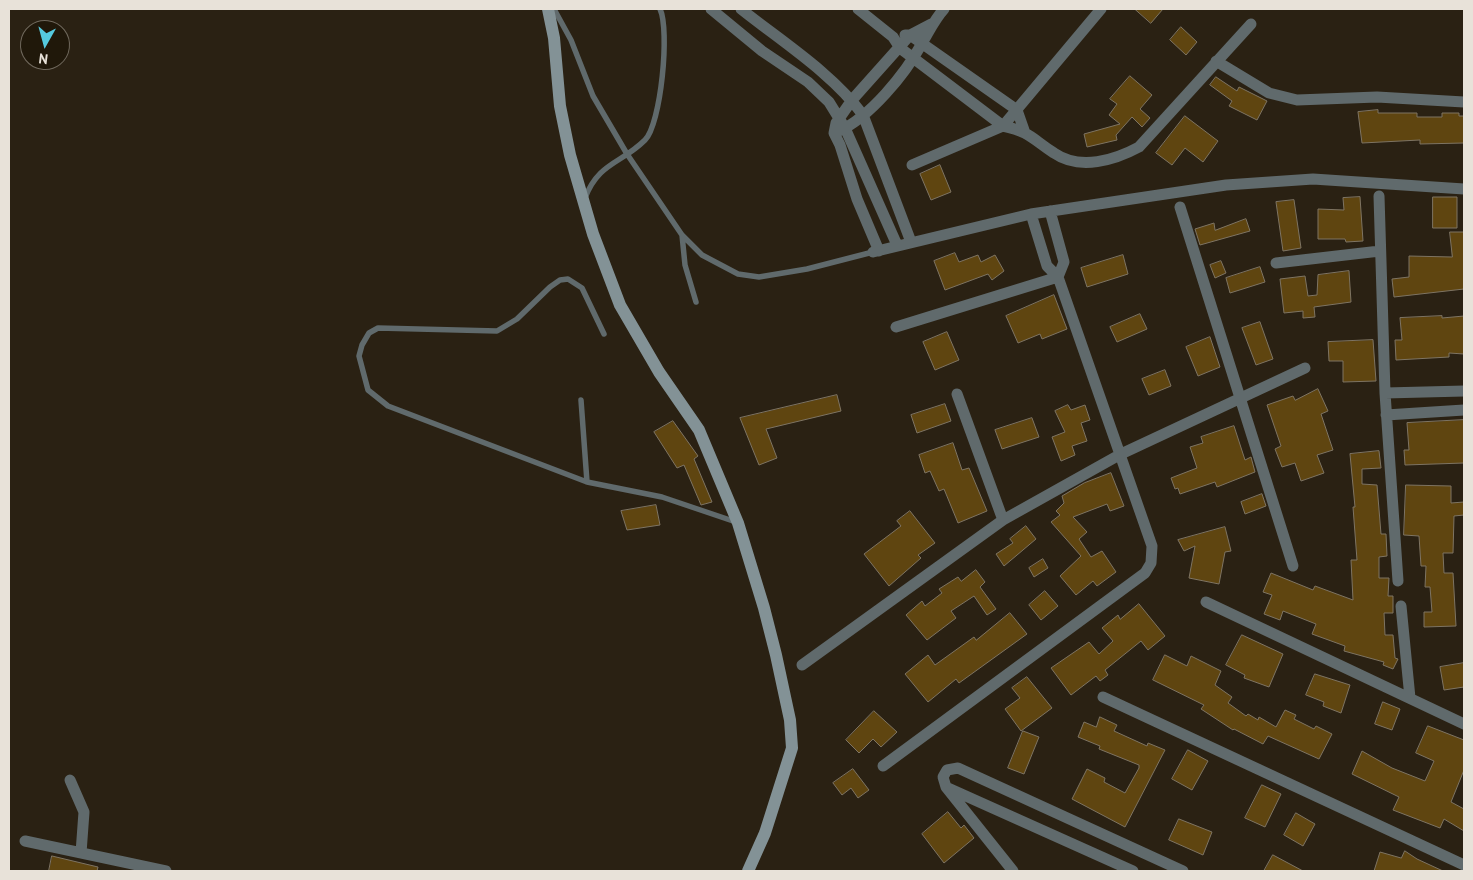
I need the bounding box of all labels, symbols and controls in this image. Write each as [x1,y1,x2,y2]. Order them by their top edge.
north arrow [20,20,70,70]
text: N [38,49,49,68]

